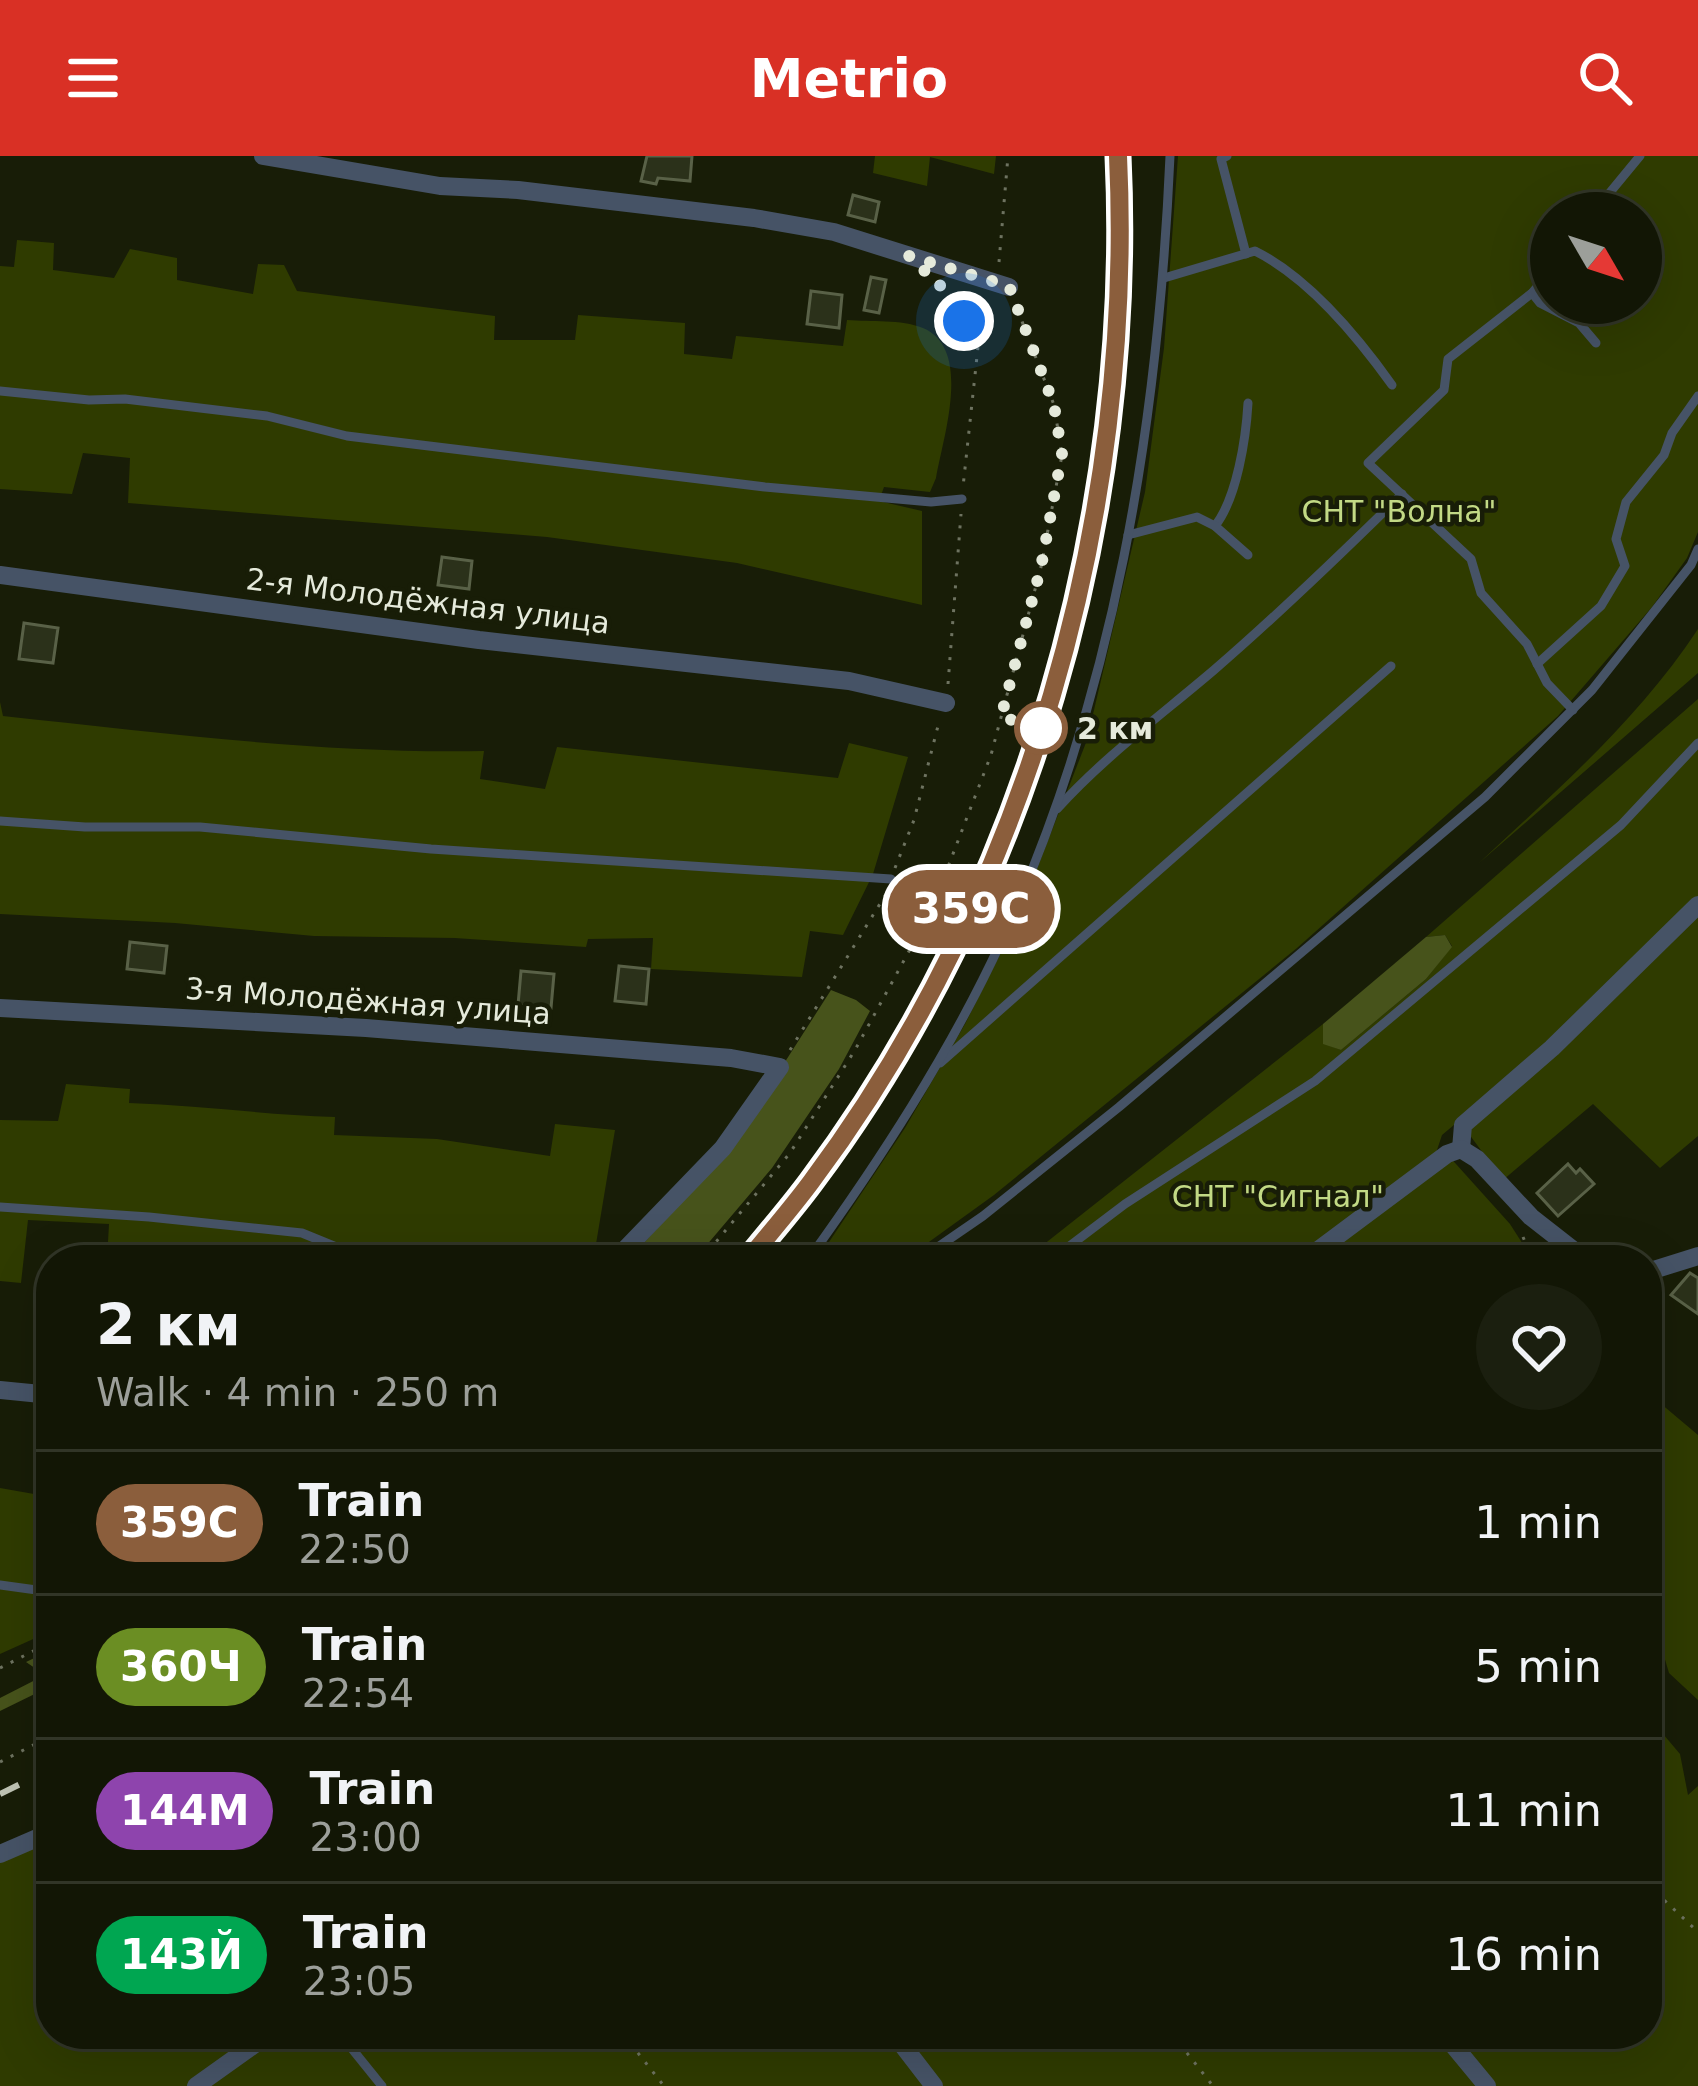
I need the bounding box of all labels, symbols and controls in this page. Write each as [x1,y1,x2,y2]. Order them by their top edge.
icon: menu [60,45,126,111]
icon: search [1572,45,1638,111]
text: Metrio [750,47,948,110]
north arrow [1530,192,1662,324]
map controls [1530,192,1662,324]
your location [934,291,994,351]
park label: СНТ "Волна" [1301,494,1497,529]
street label: 2-я Молодёжная улица [244,561,612,641]
marker: 2 км [1016,703,1066,753]
place label: 2 км [1077,711,1153,746]
line badge: 359С [887,870,1055,948]
text: 359С [912,884,1030,933]
street label: 3-я Молодёжная улица [184,971,552,1031]
park label: СНТ "Сигнал" [1172,1179,1384,1214]
button: heart [1476,1284,1602,1410]
text: 2 км [96,1292,241,1358]
text: Walk · 4 min · 250 m [96,1370,499,1415]
text: Train [299,1474,424,1527]
text: 1 min [1474,1496,1602,1549]
text: 359С [120,1498,239,1547]
text: 22:50 [299,1527,411,1572]
text: Train [302,1618,427,1671]
text: 5 min [1474,1640,1602,1693]
text: 360Ч [120,1642,242,1691]
text: 22:54 [302,1671,414,1716]
text: Train [309,1762,435,1815]
text: 11 min [1446,1784,1602,1837]
text: 144М [120,1786,249,1835]
text: 23:00 [309,1815,422,1860]
text: Train [303,1906,429,1959]
text: 16 min [1446,1928,1602,1981]
text: 143Й [120,1930,243,1979]
text: 23:05 [303,1959,415,2004]

